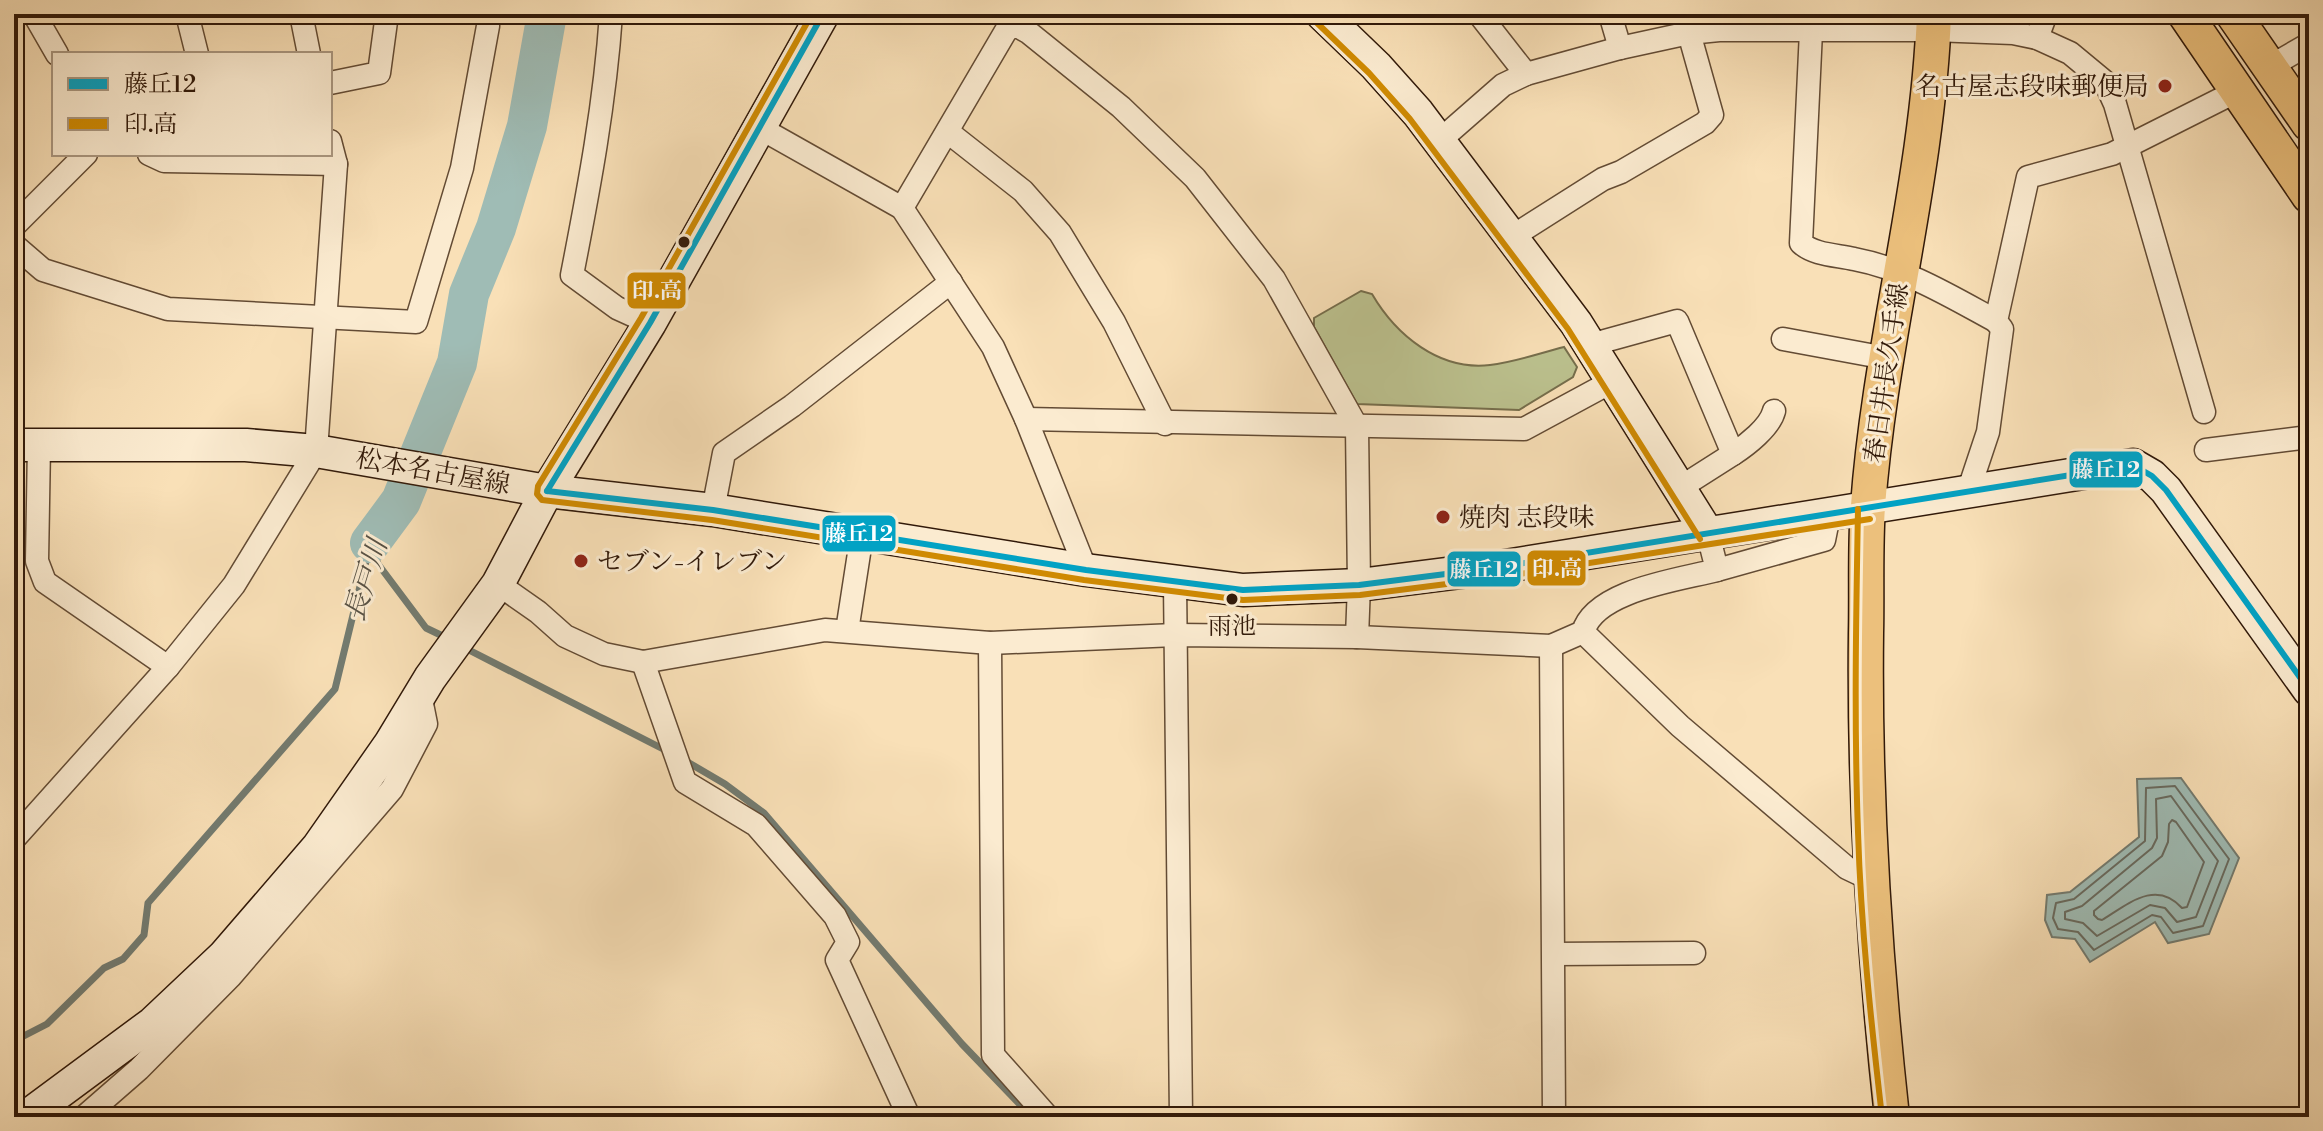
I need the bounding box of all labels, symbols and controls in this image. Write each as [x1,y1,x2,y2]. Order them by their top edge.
legend [52,52,332,156]
text: 藤丘12 [124,70,197,100]
place label: 名古屋志段味郵便局 [1915,71,2149,103]
marker: 名古屋志段味郵便局 [2156,77,2174,95]
text: 印.高 [124,110,177,140]
unlabelled marker [676,234,692,250]
line badge: 印.高 [626,271,687,310]
text: 印.高 [632,278,682,305]
street label: 春日井長久手線 [1858,281,1916,465]
street label: 松本名古屋線 [353,443,512,501]
line badge: 藤丘12 [2068,450,2144,489]
text: 藤丘12 [2072,457,2140,484]
place label: 焼肉 志段味 [1459,502,1594,534]
marker: 焼肉 志段味 [1434,508,1452,526]
line badge: 藤丘12 [821,514,897,553]
text: 藤丘12 [825,521,893,548]
water label: 長戸川 [337,532,396,626]
place label: セブン-イレブン [597,546,787,578]
line badge: 印.高 [1526,549,1587,587]
line badge: 藤丘12 [1446,550,1522,588]
marker: セブン-イレブン [572,552,590,570]
text: 印.高 [1532,556,1582,583]
text: 藤丘12 [1450,557,1518,584]
marker: 雨池 [1224,591,1240,607]
place label: 雨池 [1208,612,1256,642]

